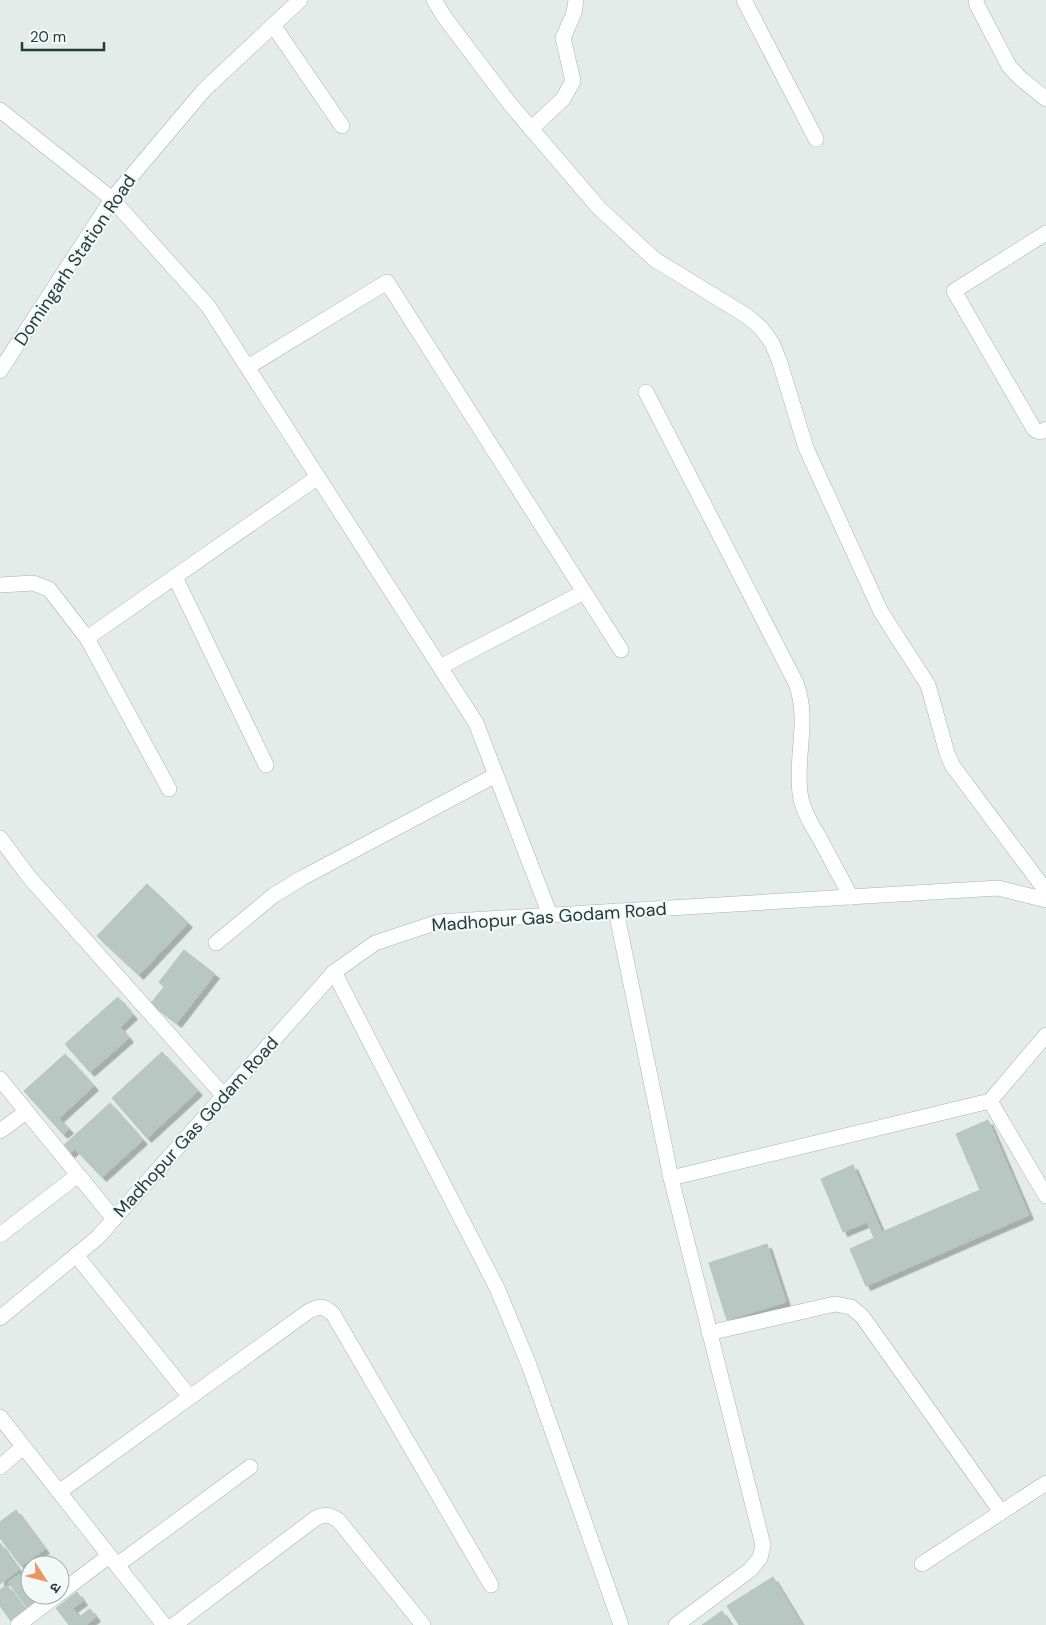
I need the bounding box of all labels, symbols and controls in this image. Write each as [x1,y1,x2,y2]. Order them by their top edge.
scale bar [22,20,105,52]
text: 20 m [30,27,66,47]
street label: Domingarh Station Road [9,170,141,350]
street label: Madhopur Gas Godam Road [431,897,667,937]
street label: Madhopur Gas Godam Road [108,1031,284,1223]
north arrow [20,1555,70,1605]
text: उ [45,1579,65,1597]

